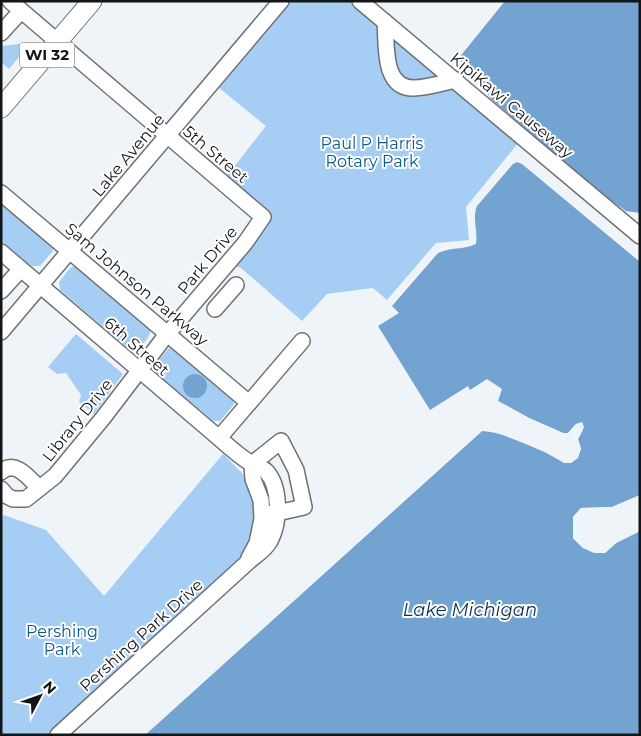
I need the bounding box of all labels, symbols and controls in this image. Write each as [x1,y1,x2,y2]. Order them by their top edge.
road number: WI 32 [20,42,74,68]
street label: KipiKawi Causeway [447,49,577,162]
street label: Lake Avenue [88,110,169,201]
street label: 5th Street [179,122,252,187]
park label: Paul P Harris Rotary Park [321,134,424,171]
street label: Sam Johnson Parkway [61,219,212,350]
street label: Park Drive [174,223,241,298]
street label: 6th Street [100,313,173,380]
street label: Library Drive [38,375,117,465]
street label: Pershing Park Drive [76,575,207,696]
water label: Lake Michigan [403,599,537,621]
park label: Pershing Park [26,622,98,659]
north arrow [15,671,65,721]
text: N [39,677,60,698]

